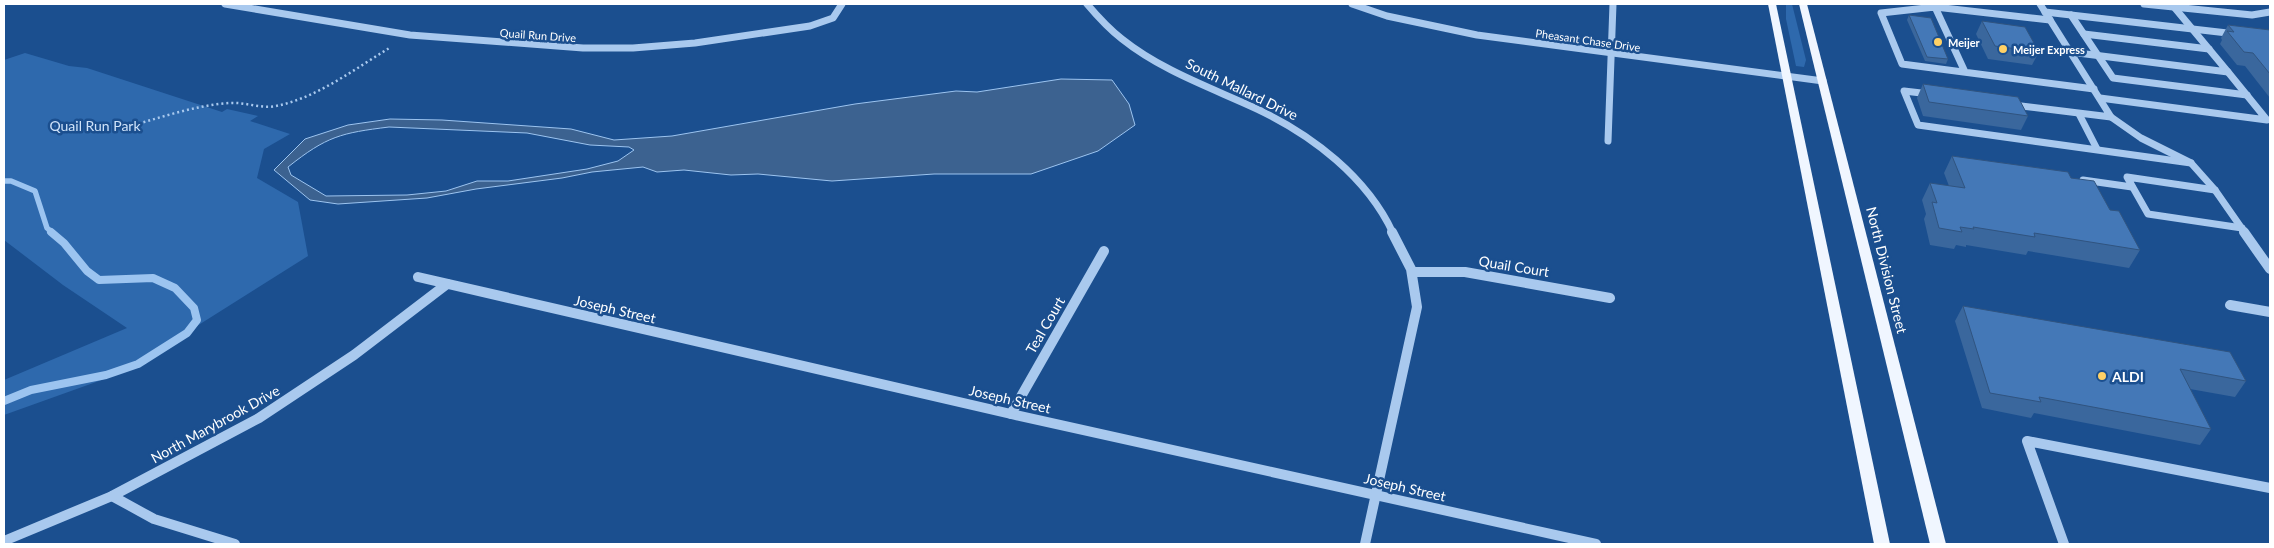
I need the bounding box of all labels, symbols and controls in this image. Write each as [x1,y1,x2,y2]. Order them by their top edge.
street label: Quail Run Drive [499,26,577,44]
street label: Pheasant Chase Drive [1535,26,1641,54]
marker: Meijer [1932,36,1944,48]
place label: Meijer [1948,36,1981,49]
marker: Meijer Express [1997,43,2009,55]
place label: Meijer Express [2013,43,2085,56]
street label: South Mallard Drive [1183,54,1301,124]
park label: Quail Run Park [49,117,141,134]
street label: North Division Street [1863,205,1911,335]
street label: Quail Court [1478,252,1550,280]
street label: Joseph Street [573,291,657,327]
street label: Teal Court [1022,294,1068,356]
place label: ALDI [2111,368,2144,385]
marker: ALDI [2096,370,2108,382]
street label: Joseph Street [968,381,1052,417]
street label: North Marybrook Drive [148,382,282,466]
street label: Joseph Street [1363,469,1447,505]

